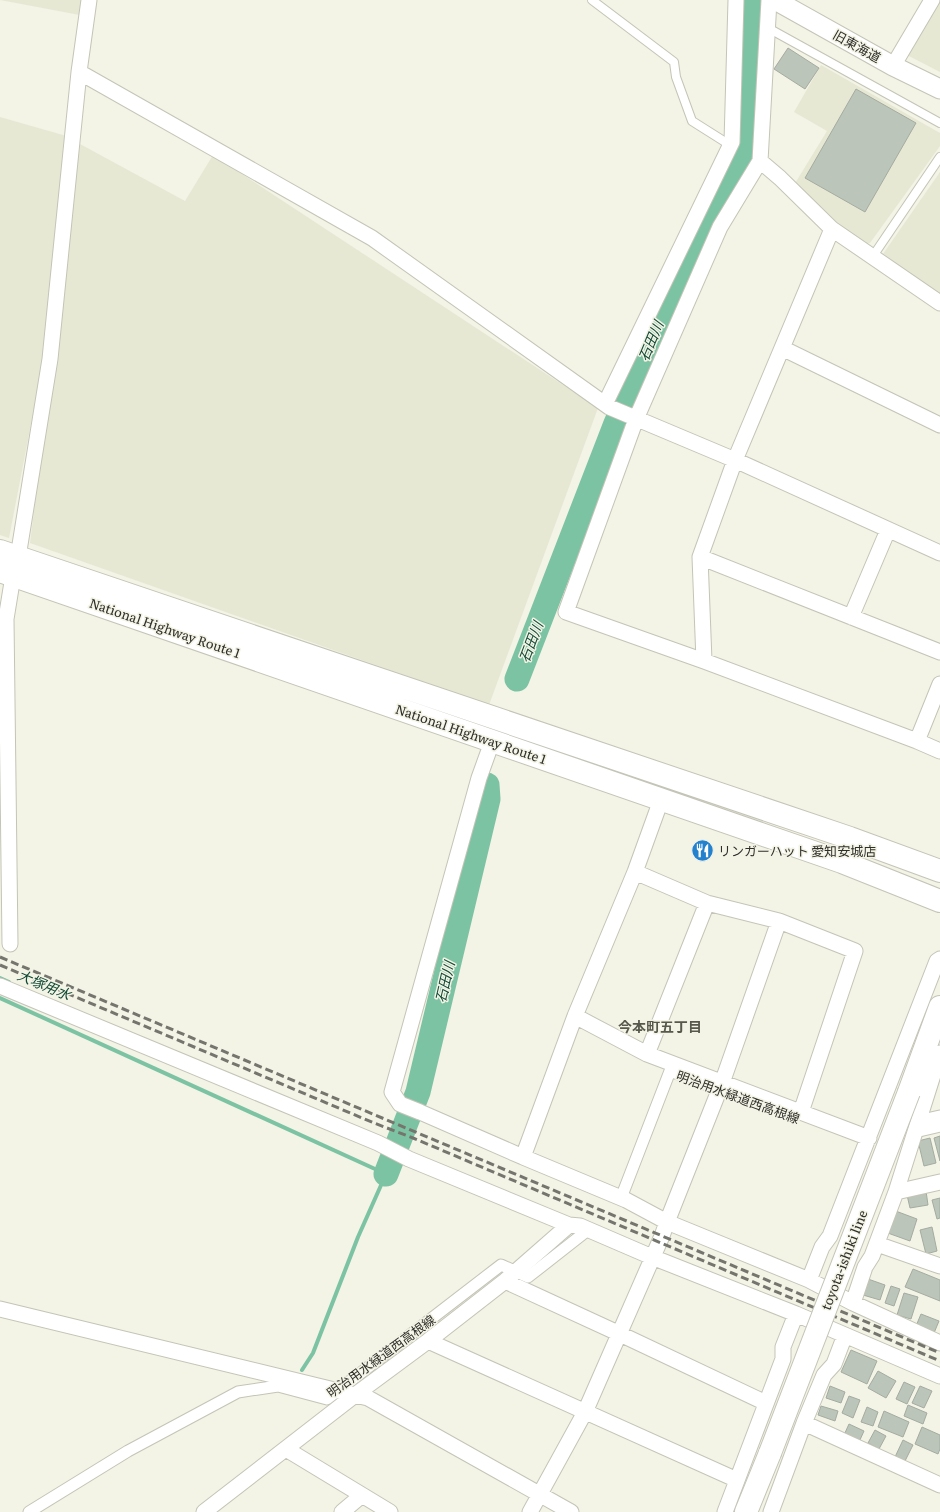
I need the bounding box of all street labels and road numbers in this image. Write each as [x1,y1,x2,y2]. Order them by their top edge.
street label: 旧東海道 [830,25,885,66]
street label: National Highway Route 1 [87,593,243,662]
street label: National Highway Route 1 [393,699,549,768]
street label: 明治用水緑道西高根線 [674,1065,803,1128]
street label: toyota-ishiki line [816,1207,871,1313]
street label: 明治用水緑道西高根線 [323,1310,439,1401]

